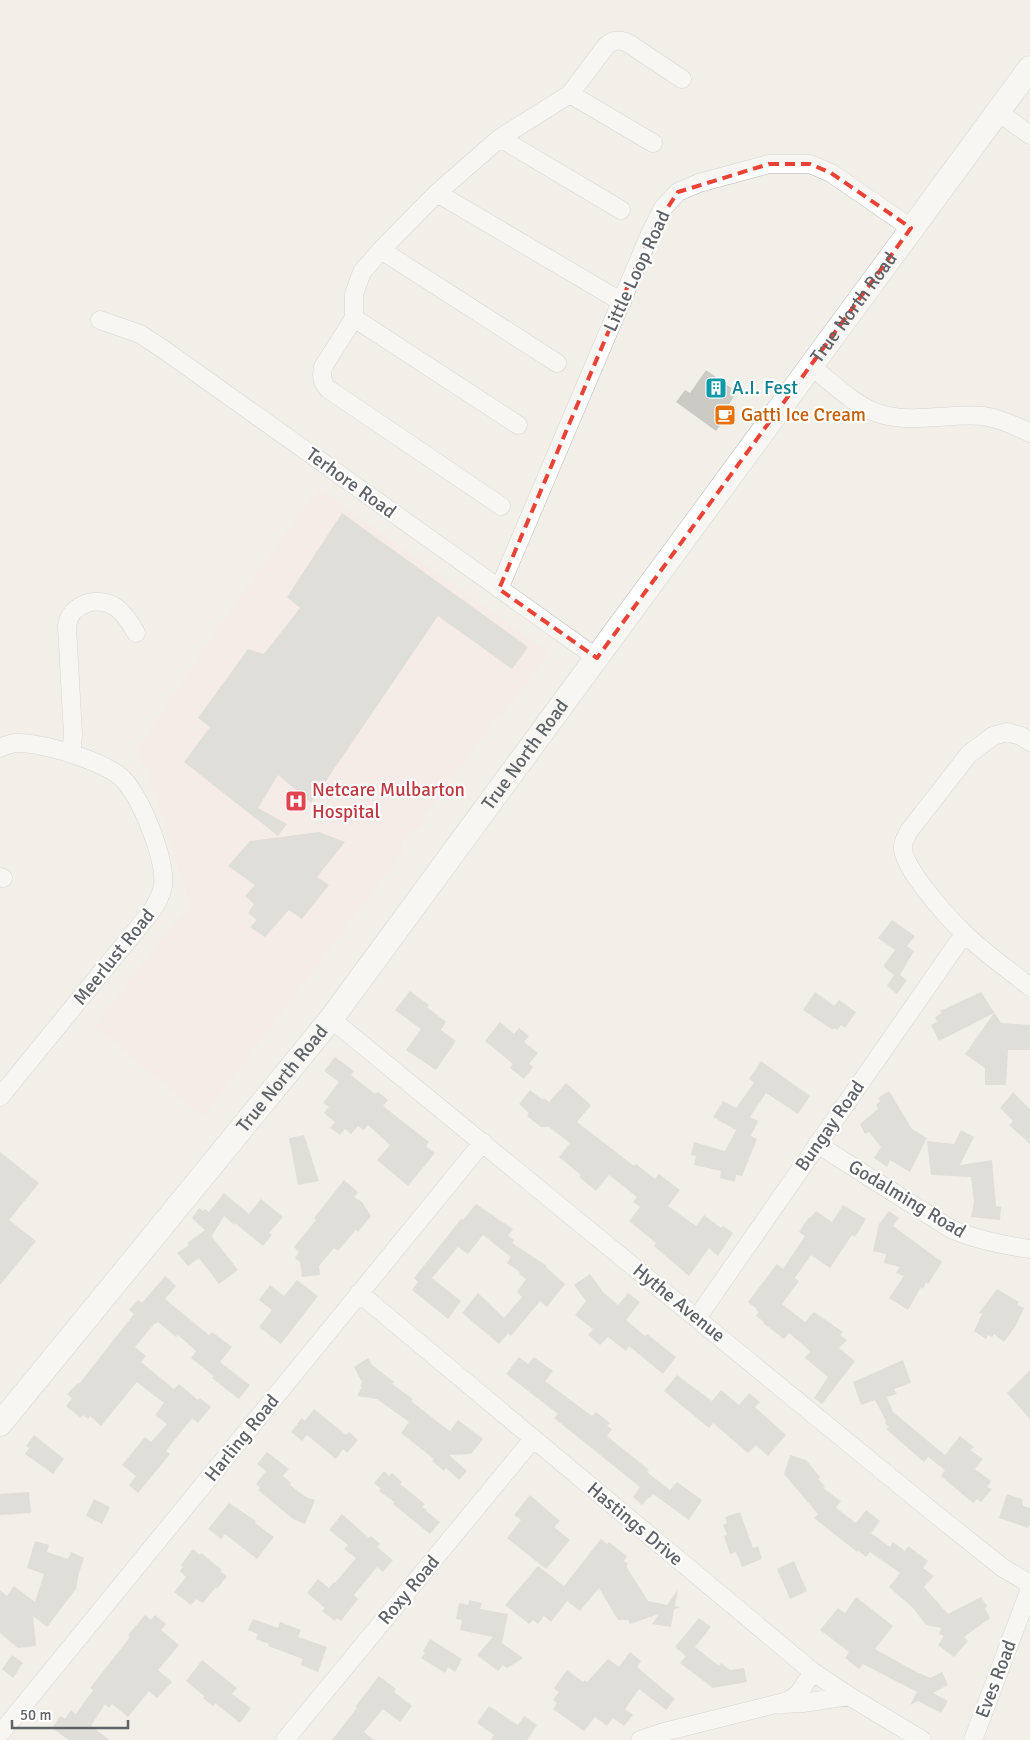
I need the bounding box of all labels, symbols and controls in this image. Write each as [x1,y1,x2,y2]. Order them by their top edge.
street label: Little Loop Road [598,207,676,335]
street label: True North Road [805,247,903,368]
building icon: A.I. Fest [704,376,728,400]
place label: A.I. Fest [732,376,798,400]
cafe icon: Gatti Ice Cream [713,403,737,427]
place label: Gatti Ice Cream [741,403,866,427]
street label: Terhore Road [301,442,401,524]
street label: True North Road [477,695,574,815]
place label: Netcare Mulbarton Hospital [312,778,465,824]
hospital icon: Netcare Mulbarton Hospital [284,789,308,813]
street label: Meerlust Road [68,904,160,1010]
street label: True North Road [231,1020,333,1137]
street label: Bungay Road [790,1076,870,1176]
street label: Godalming Road [844,1154,970,1244]
street label: Hythe Avenue [628,1258,730,1348]
street label: Harling Road [200,1390,284,1486]
street label: Hastings Drive [582,1477,688,1571]
street label: Roxy Road [373,1550,445,1630]
street label: Eves Road [970,1637,1022,1721]
scale bar [12,1698,129,1730]
text: 50 m [20,1706,51,1724]

